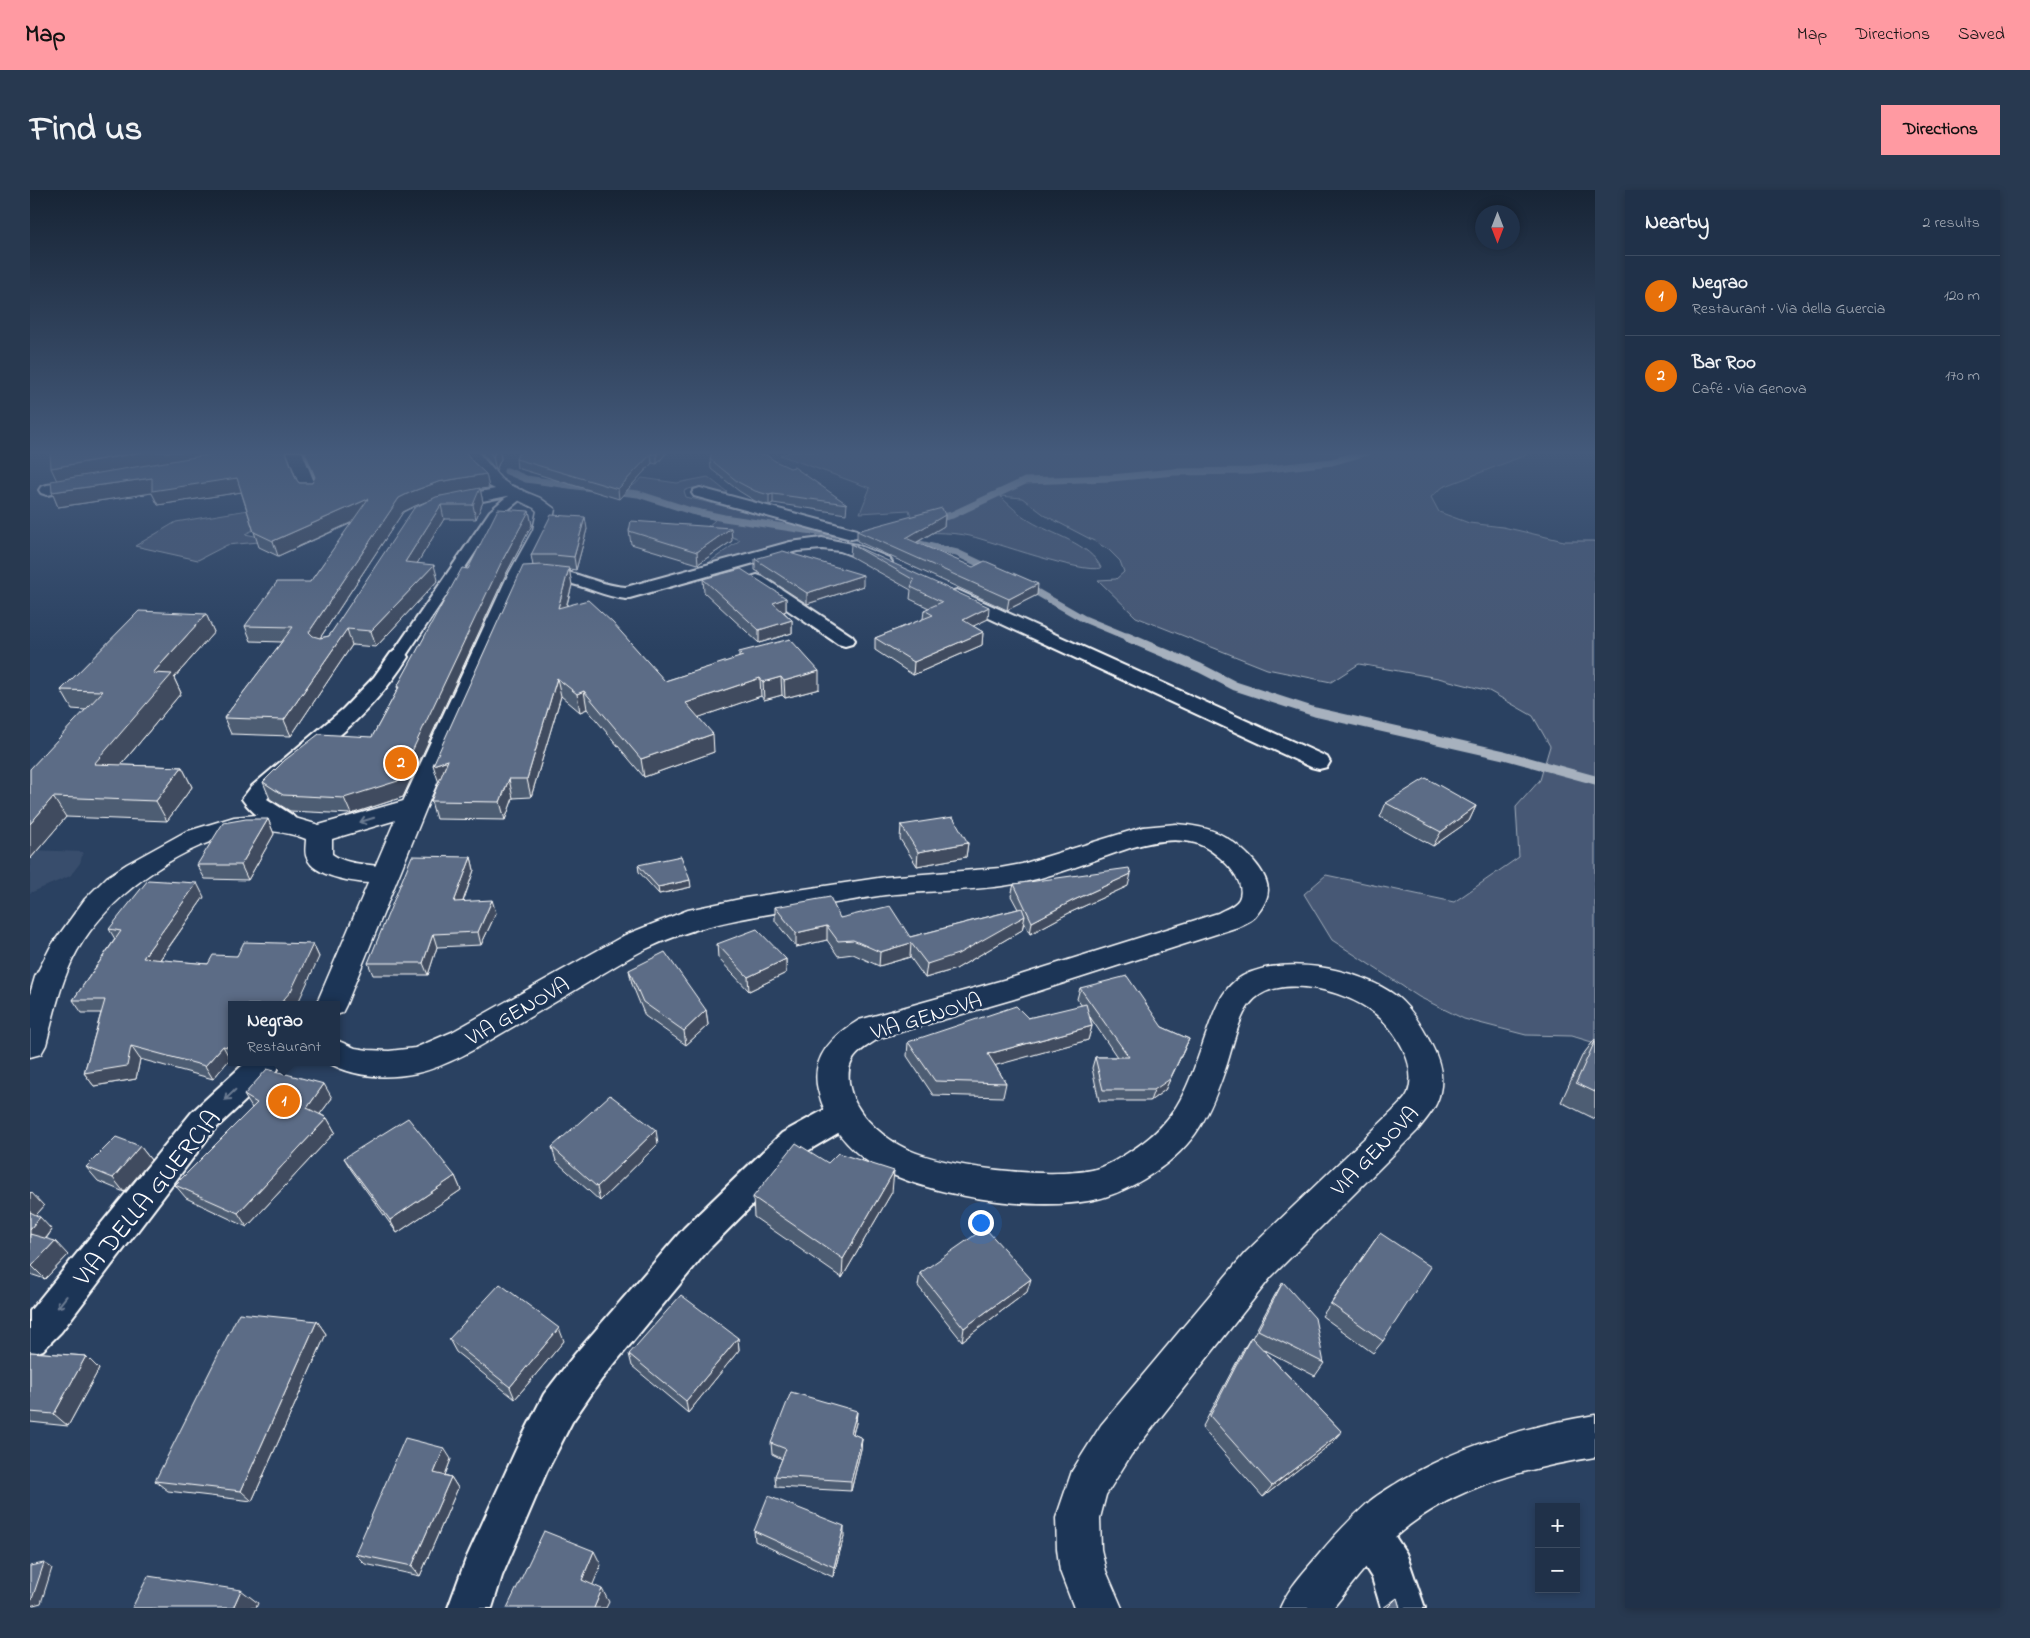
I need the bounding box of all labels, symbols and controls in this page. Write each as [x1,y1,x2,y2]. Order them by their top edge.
text: Map [25,18,66,53]
text: Map [1797,22,1827,48]
text: Directions [1855,22,1930,48]
text: Saved [1958,22,2005,48]
text: Find us [30,105,142,156]
button: Directions [1881,105,2000,155]
north arrow [1475,205,1520,250]
text: Nearby [1645,208,1709,238]
text: 2 results [1922,211,1980,235]
text: Negrao [1692,270,1748,297]
text: 1 [1658,284,1664,308]
text: 120 m [1944,284,1980,308]
text: Restaurant · Via della Guercia [1692,297,1885,321]
text: Bar Roo [1692,350,1756,377]
text: 2 [1657,364,1665,388]
text: 170 m [1945,364,1980,388]
text: Café · Via Genova [1692,377,1807,401]
pin: 2 [385,744,417,782]
one-way arrow [359,816,375,826]
street label: VIA GENOVA [460,970,576,1056]
street label: VIA GENOVA [866,986,986,1050]
popup [228,1001,340,1066]
text: Negrao [247,1008,303,1035]
text: Restaurant [247,1035,321,1059]
pin: 1 [268,1082,300,1120]
one-way arrow [224,1089,237,1101]
street label: VIA GENOVA [1324,1100,1428,1205]
street label: VIA DELLA GUERCIA [65,1103,231,1296]
your location [968,1210,994,1236]
one-way arrow [56,1295,67,1308]
map controls [1535,1503,1580,1593]
button: + [1535,1503,1580,1548]
button: − [1535,1548,1580,1593]

